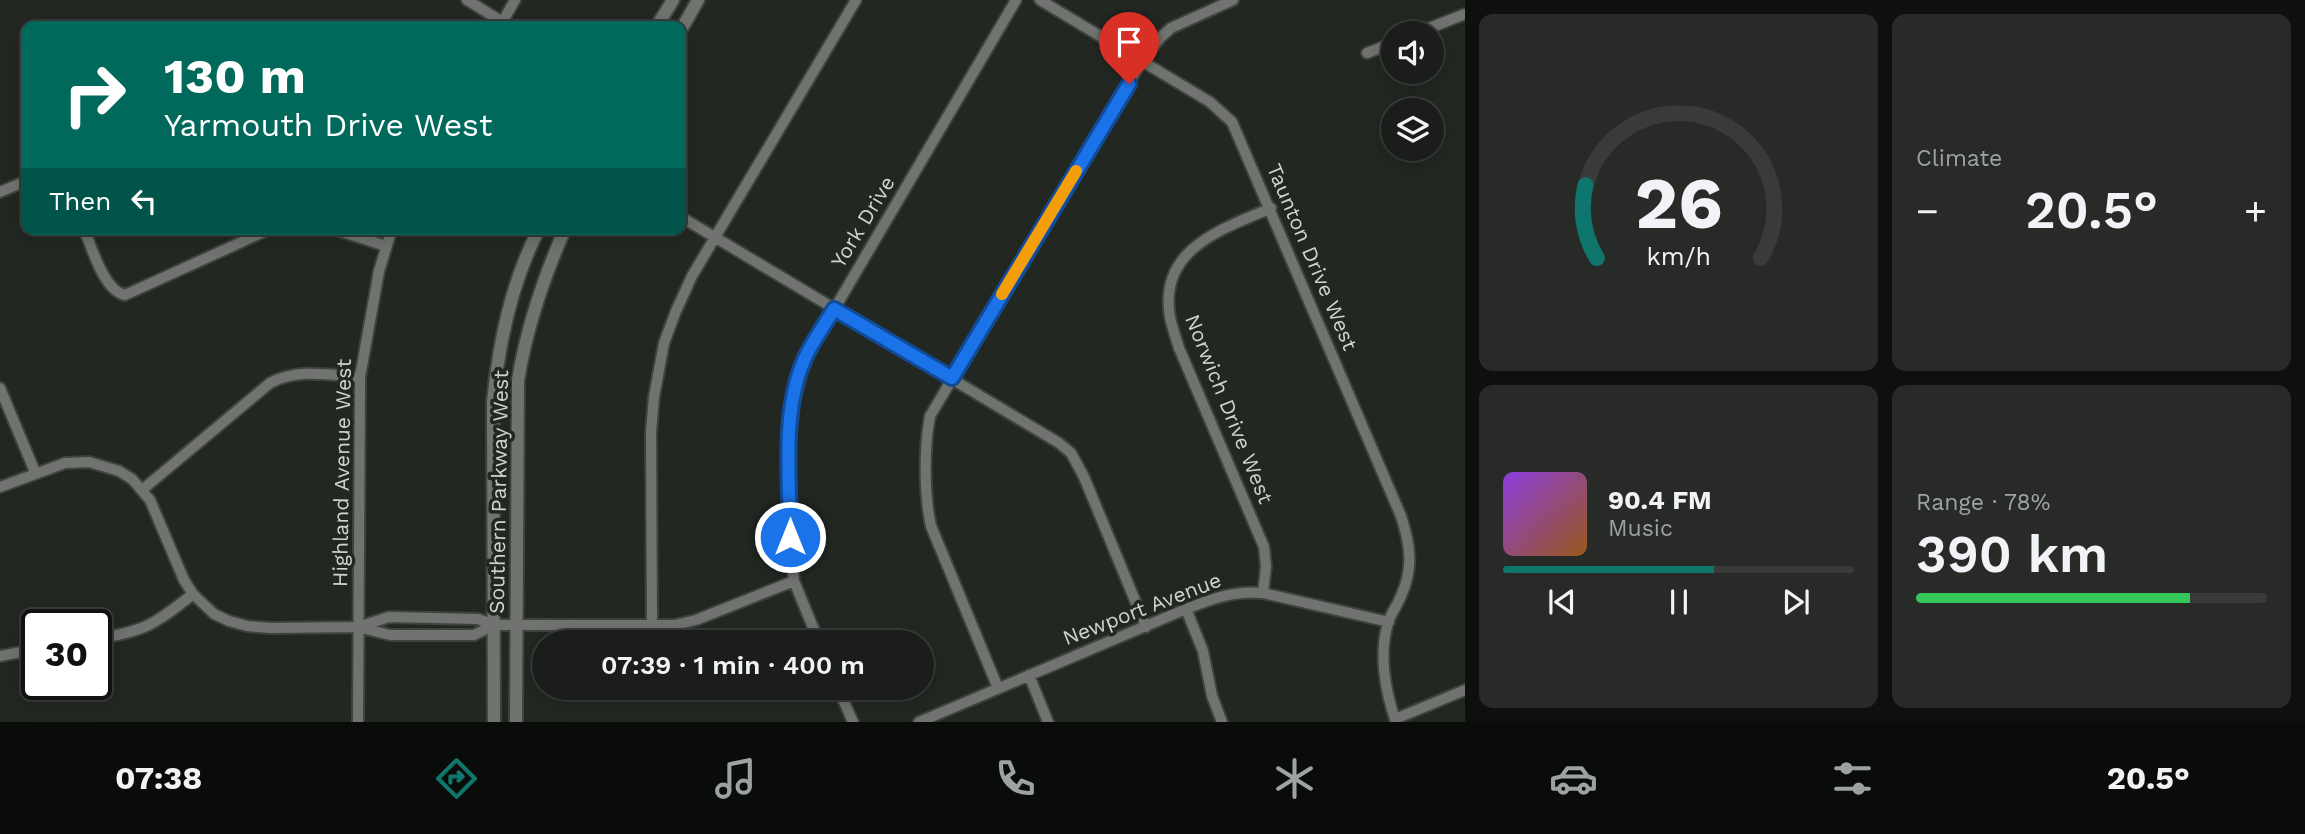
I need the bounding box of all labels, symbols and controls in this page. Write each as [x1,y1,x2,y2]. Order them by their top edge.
pin [1099,12.0,1159,84]
map controls [1381,21,1444,161]
button: sound [1381,21,1444,84]
icon: arrive [1110,23,1148,61]
text: 130 m [164,47,306,105]
icon: right [49,49,140,140]
button: layers [1381,98,1444,161]
text: Yarmouth Drive West [164,106,492,144]
text: Climate [1916,145,2002,172]
street label: Taunton Drive West [1262,160,1363,354]
text: 26 [1634,161,1723,247]
street label: York Drive [825,171,900,272]
text: 20.5° [2025,180,2158,241]
icon: left [125,182,163,220]
text: Then [49,186,111,216]
text: − [1916,189,1939,233]
text: + [2244,189,2267,233]
text: km/h [1646,242,1711,271]
street label: Norwich Drive West [1180,311,1279,507]
street label: Highland Avenue West [327,358,356,587]
street label: Southern Parkway West [484,370,513,614]
text: 90.4 FM [1608,485,1712,515]
text: Range · 78% [1916,489,2050,516]
position arrow [753,500,827,574]
text: Music [1608,515,1673,542]
text: 390 km [1916,524,2108,585]
street label: Newport Avenue [1059,567,1225,650]
icon: previous [1543,583,1581,621]
icon: pause [1660,583,1698,621]
icon: next [1777,583,1815,621]
speed limit sign: 30 [21,609,112,700]
text: 07:39 · 1 min · 400 m [601,650,865,680]
icon: directions [432,754,481,803]
icon: music [711,754,760,803]
icon: phone [991,754,1040,803]
icon: climate [1270,754,1319,803]
icon: car [1549,754,1598,803]
icon: filters [1828,754,1877,803]
text: 07:38 [115,759,202,797]
text: 20.5° [2107,759,2190,797]

